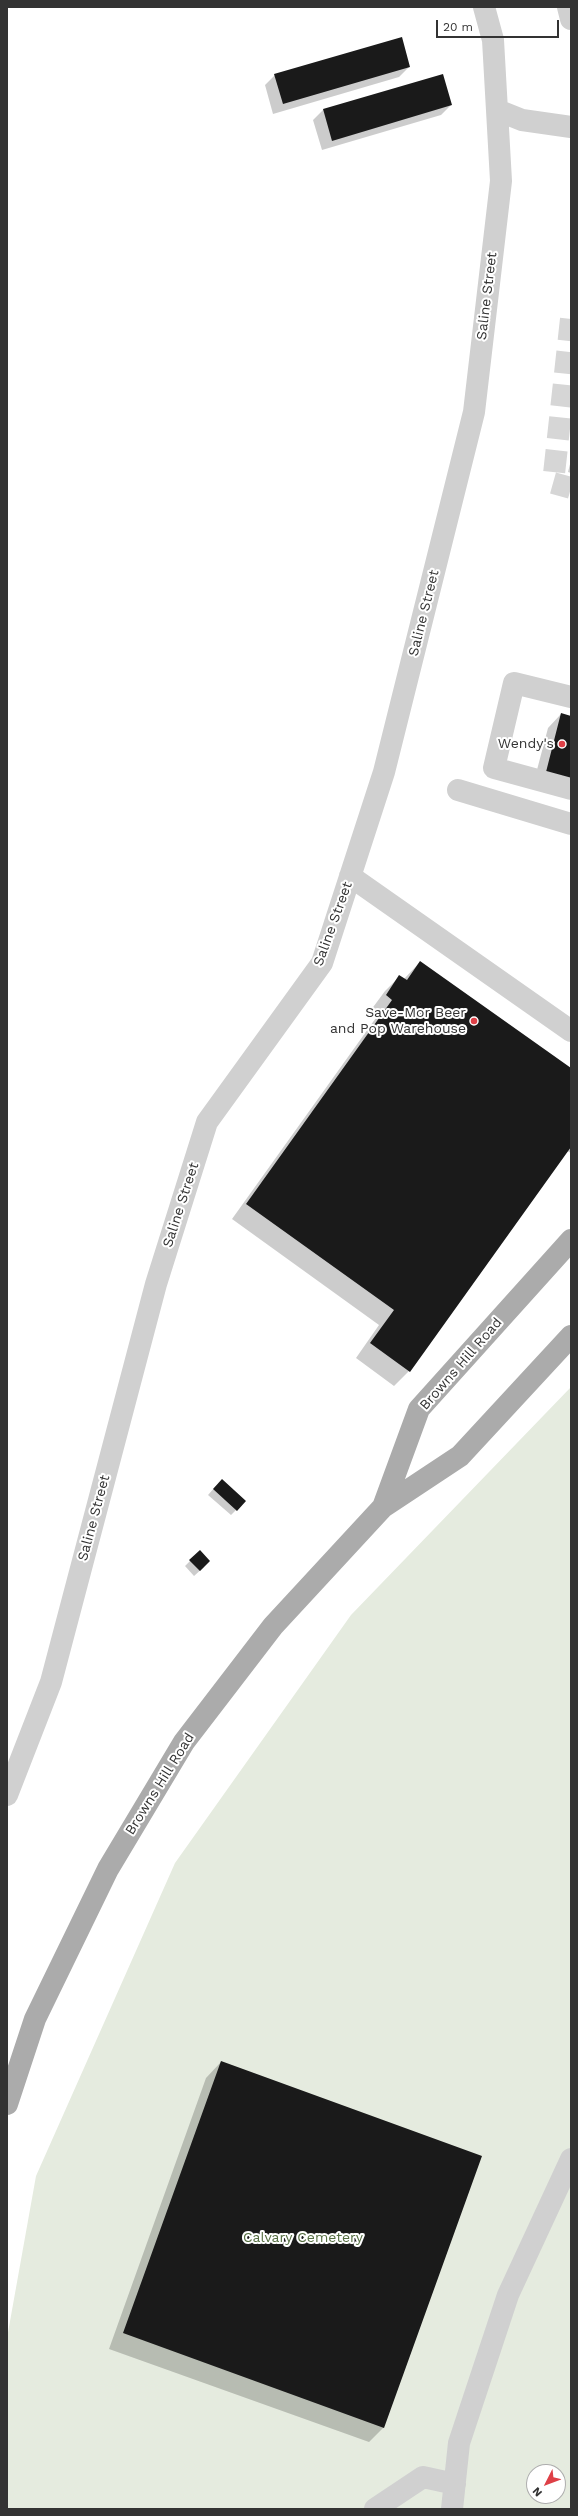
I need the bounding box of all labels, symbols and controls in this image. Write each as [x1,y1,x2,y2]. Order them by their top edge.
scale bar [438,12,561,38]
text: 20 m [443,20,473,34]
street label: Saline Street [473,251,501,341]
street label: Saline Street [405,568,443,658]
place label: Wendy's [498,736,554,752]
marker: Wendy's [557,739,567,749]
street label: Saline Street [310,880,356,968]
place label: Save-Mor Beer and Pop Warehouse [330,1005,466,1038]
marker: Save-Mor Beer and Pop Warehouse [469,1016,479,1026]
street label: Saline Street [159,1160,203,1250]
street label: Browns Hill Road [416,1314,506,1414]
street label: Saline Street [74,1473,114,1563]
street label: Browns Hill Road [122,1730,198,1838]
park label: Calvary Cemetery [243,2230,363,2246]
north arrow [526,2464,566,2504]
text: N [530,2484,545,2499]

